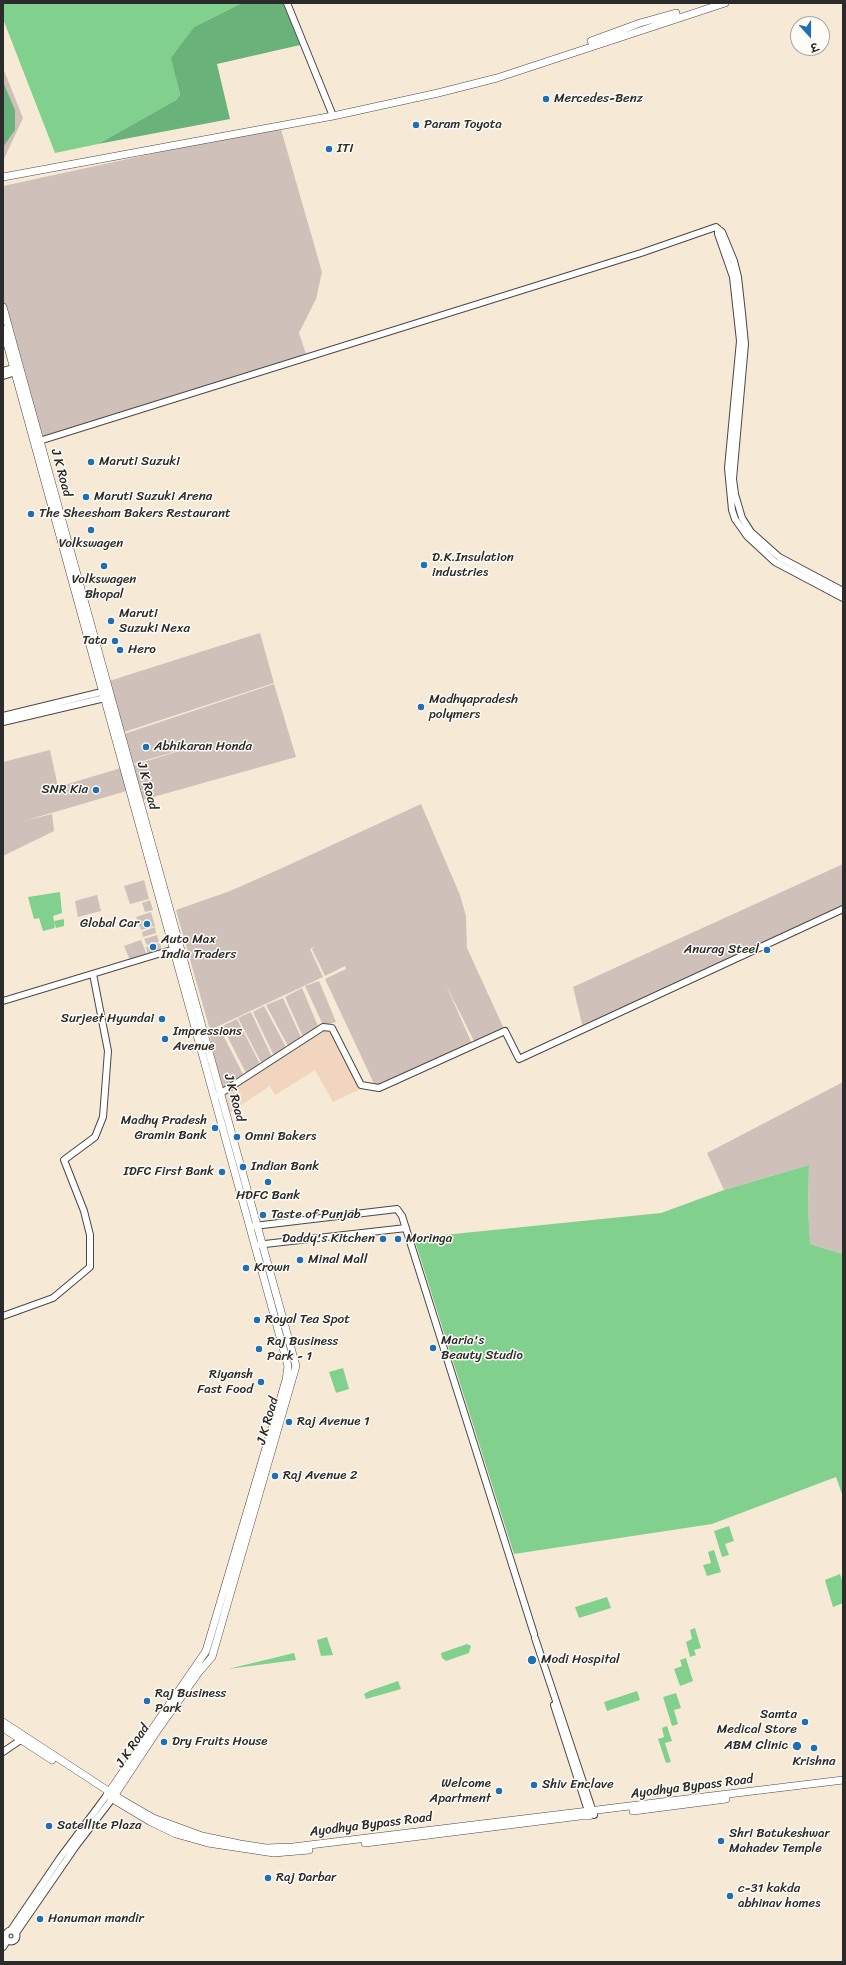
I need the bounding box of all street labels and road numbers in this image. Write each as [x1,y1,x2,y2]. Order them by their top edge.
street label: J K Road [47,447,75,499]
street label: J K Road [133,760,161,812]
street label: J K Road [220,1072,248,1124]
street label: J K Road [254,1395,282,1447]
street label: J K Road [113,1721,153,1771]
street label: Ayodhya Bypass Road [630,1772,754,1802]
street label: Ayodhya Bypass Road [309,1810,433,1840]

